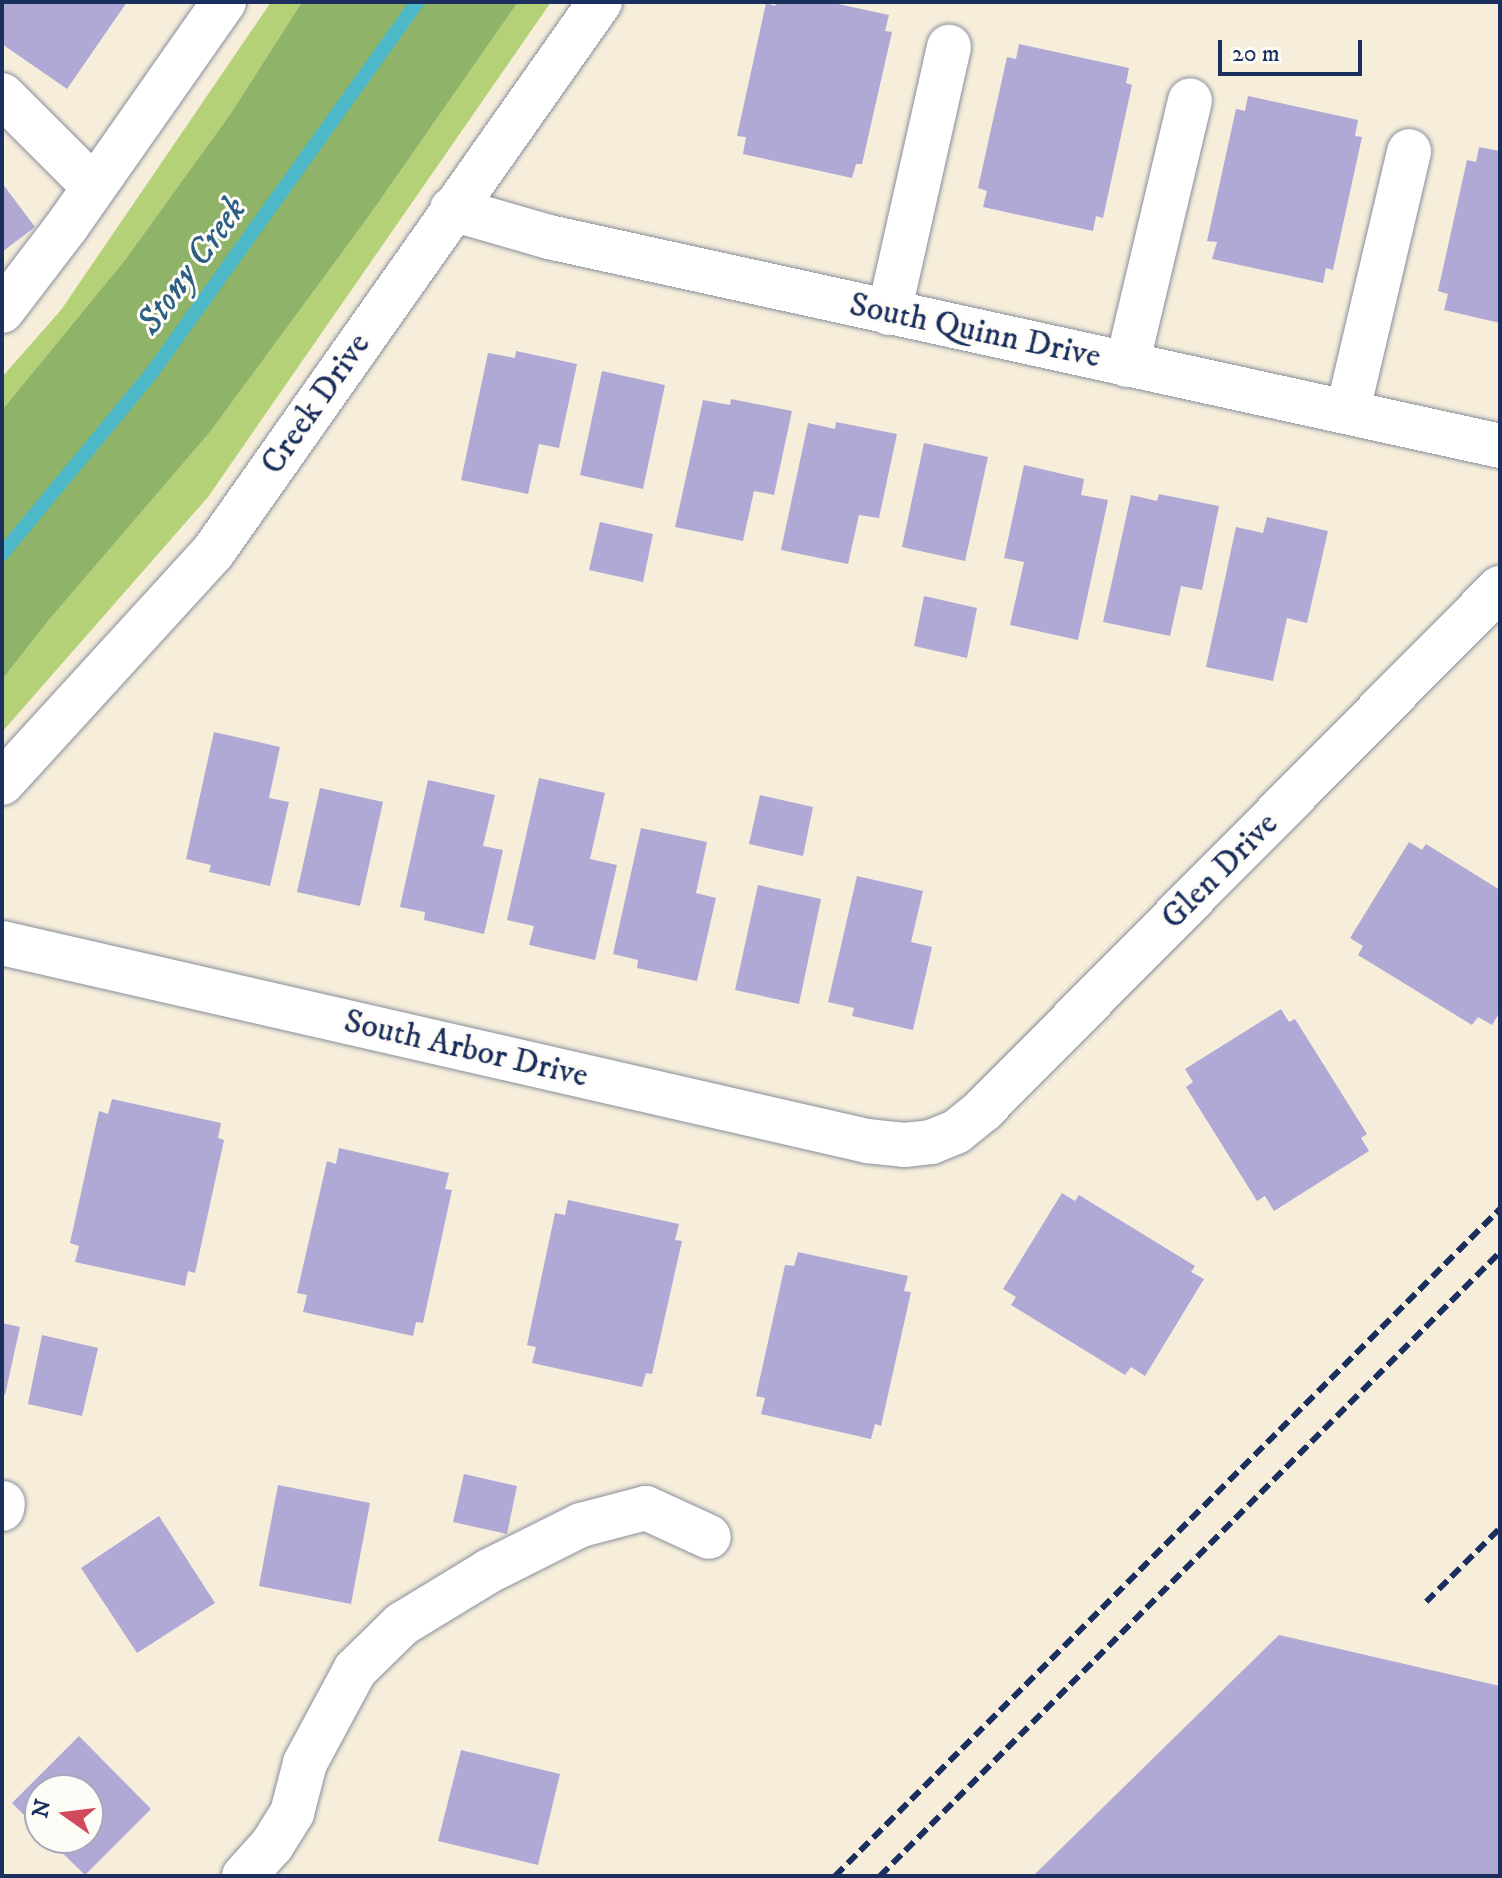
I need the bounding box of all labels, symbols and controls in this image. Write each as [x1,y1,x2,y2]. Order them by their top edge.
scale bar [1222,24,1366,74]
text: 20 m [1232,39,1280,69]
water label: Stony Creek [128,189,256,343]
street label: South Quinn Drive [846,284,1104,378]
street label: Creek Drive [253,326,379,482]
street label: Glen Drive [1153,804,1287,938]
street label: South Arbor Drive [340,1001,592,1097]
north arrow [24,1774,104,1854]
text: N [27,1797,57,1821]

